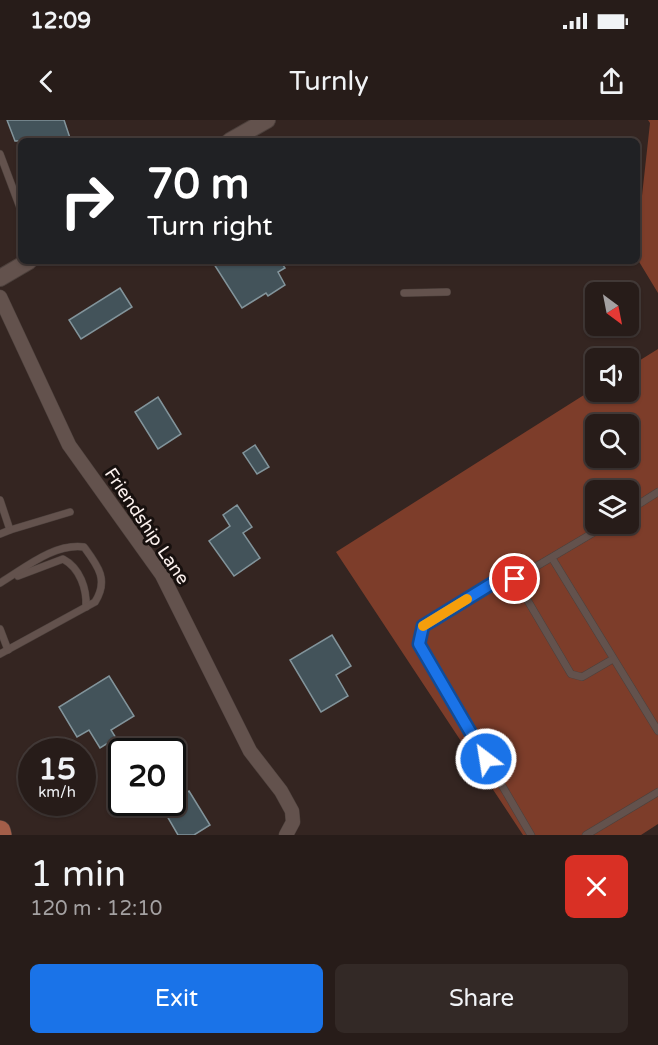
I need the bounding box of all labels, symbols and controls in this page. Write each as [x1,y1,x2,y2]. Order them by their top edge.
text: 12:09 [30,8,91,34]
icon: back [30,65,63,98]
text: Turnly [289,65,369,98]
icon: share [595,65,628,98]
text: 70 m [147,159,249,210]
icon: right [48,162,126,240]
text: Turn right [147,210,273,243]
north arrow [585,282,639,336]
map controls [585,282,639,534]
button: sound [585,348,639,402]
button: search [585,414,639,468]
street label: Friendship Lane [100,463,194,589]
button: layers [585,480,639,534]
pin [489,553,540,604]
icon: arrive [498,562,531,595]
position arrow [454,727,518,791]
speed limit sign: 20 [108,738,186,816]
text: 15 [38,751,76,788]
text: km/h [38,783,76,801]
text: 1 min [30,853,126,896]
button: close [565,855,628,918]
text: 120 m · 12:10 [30,897,162,921]
button: Exit [30,964,323,1033]
button: Share [335,964,628,1033]

